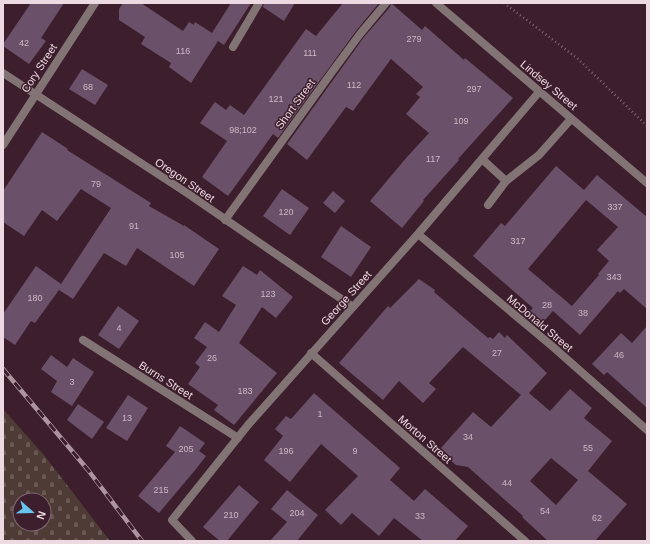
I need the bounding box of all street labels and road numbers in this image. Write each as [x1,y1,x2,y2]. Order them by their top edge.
street label: Cory Street [19,41,59,95]
street label: Lindsey Street [518,58,580,112]
street label: Short Street [273,77,317,131]
street label: Oregon Street [153,156,217,204]
street label: George Street [318,268,374,328]
street label: McDonald Street [505,292,575,354]
street label: Burns Street [137,359,195,401]
street label: Morton Street [396,413,454,465]

